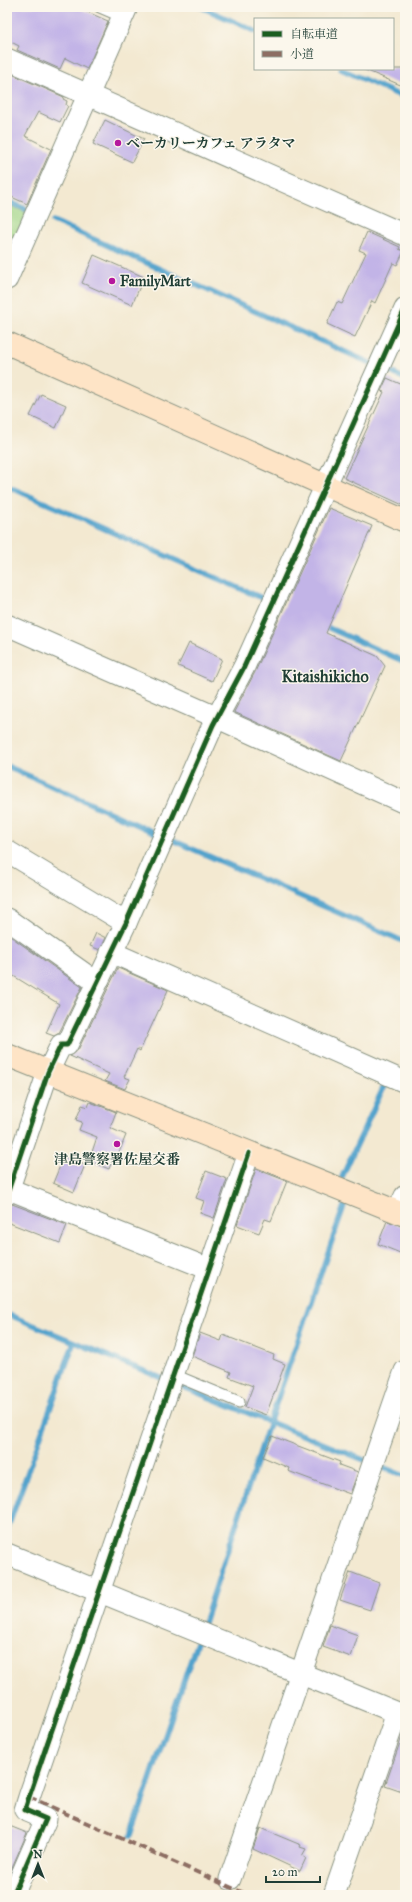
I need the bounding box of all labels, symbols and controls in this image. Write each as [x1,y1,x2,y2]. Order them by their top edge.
legend [254,18,394,70]
text: 自転車道 [290,27,338,41]
text: 小道 [290,47,314,61]
place label: ベーカリーカフェ アラタマ [126,135,296,152]
marker: ベーカリーカフェ アラタマ [113,138,123,148]
place label: FamilyMart [120,273,191,291]
marker: FamilyMart [107,276,117,286]
district label: Kitaishikicho [281,667,369,686]
marker: 津島警察署佐屋交番 [112,1139,122,1149]
place label: 津島警察署佐屋交番 [54,1151,180,1168]
north arrow [18,1844,58,1884]
text: N [33,1848,43,1861]
scale bar [266,1858,320,1884]
text: 20 m [272,1865,298,1879]

